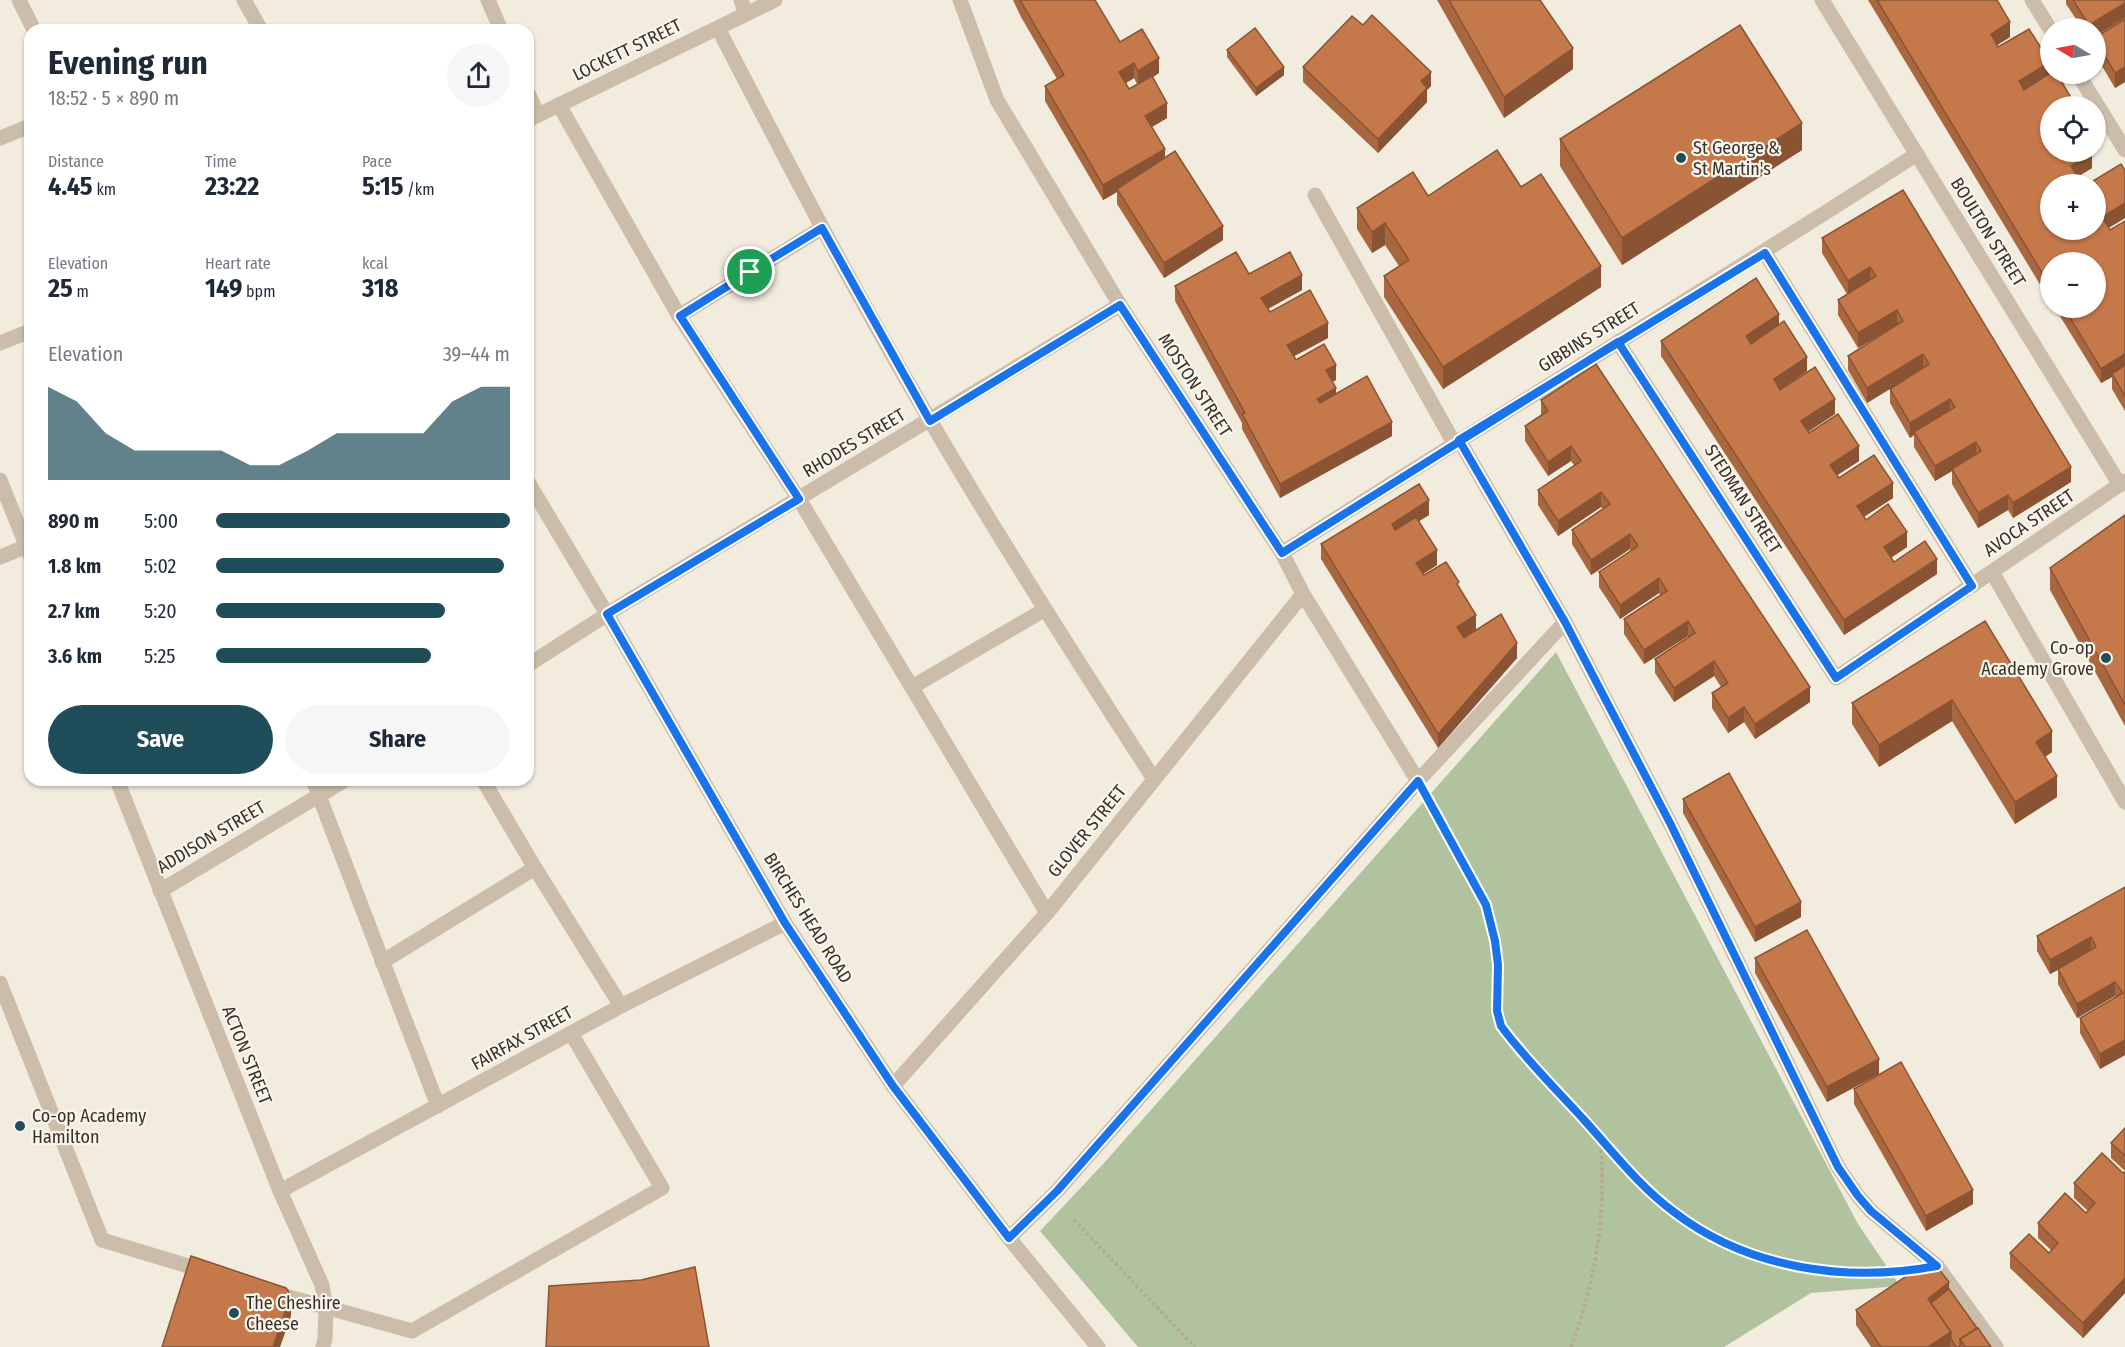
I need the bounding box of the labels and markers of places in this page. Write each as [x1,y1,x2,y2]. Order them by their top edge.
place label: St George & St Martin's [1693,137,1780,180]
marker: St George & St Martin's [1674,151,1688,165]
pin [724,246,775,297]
place label: Co-op Academy Grove [1981,637,2094,680]
marker: Co-op Academy Grove [2099,651,2113,665]
place label: Co-op Academy Hamilton [32,1105,146,1148]
marker: Co-op Academy Hamilton [13,1119,27,1133]
place label: The Cheshire Cheese [246,1292,341,1335]
marker: The Cheshire Cheese [227,1306,241,1320]

